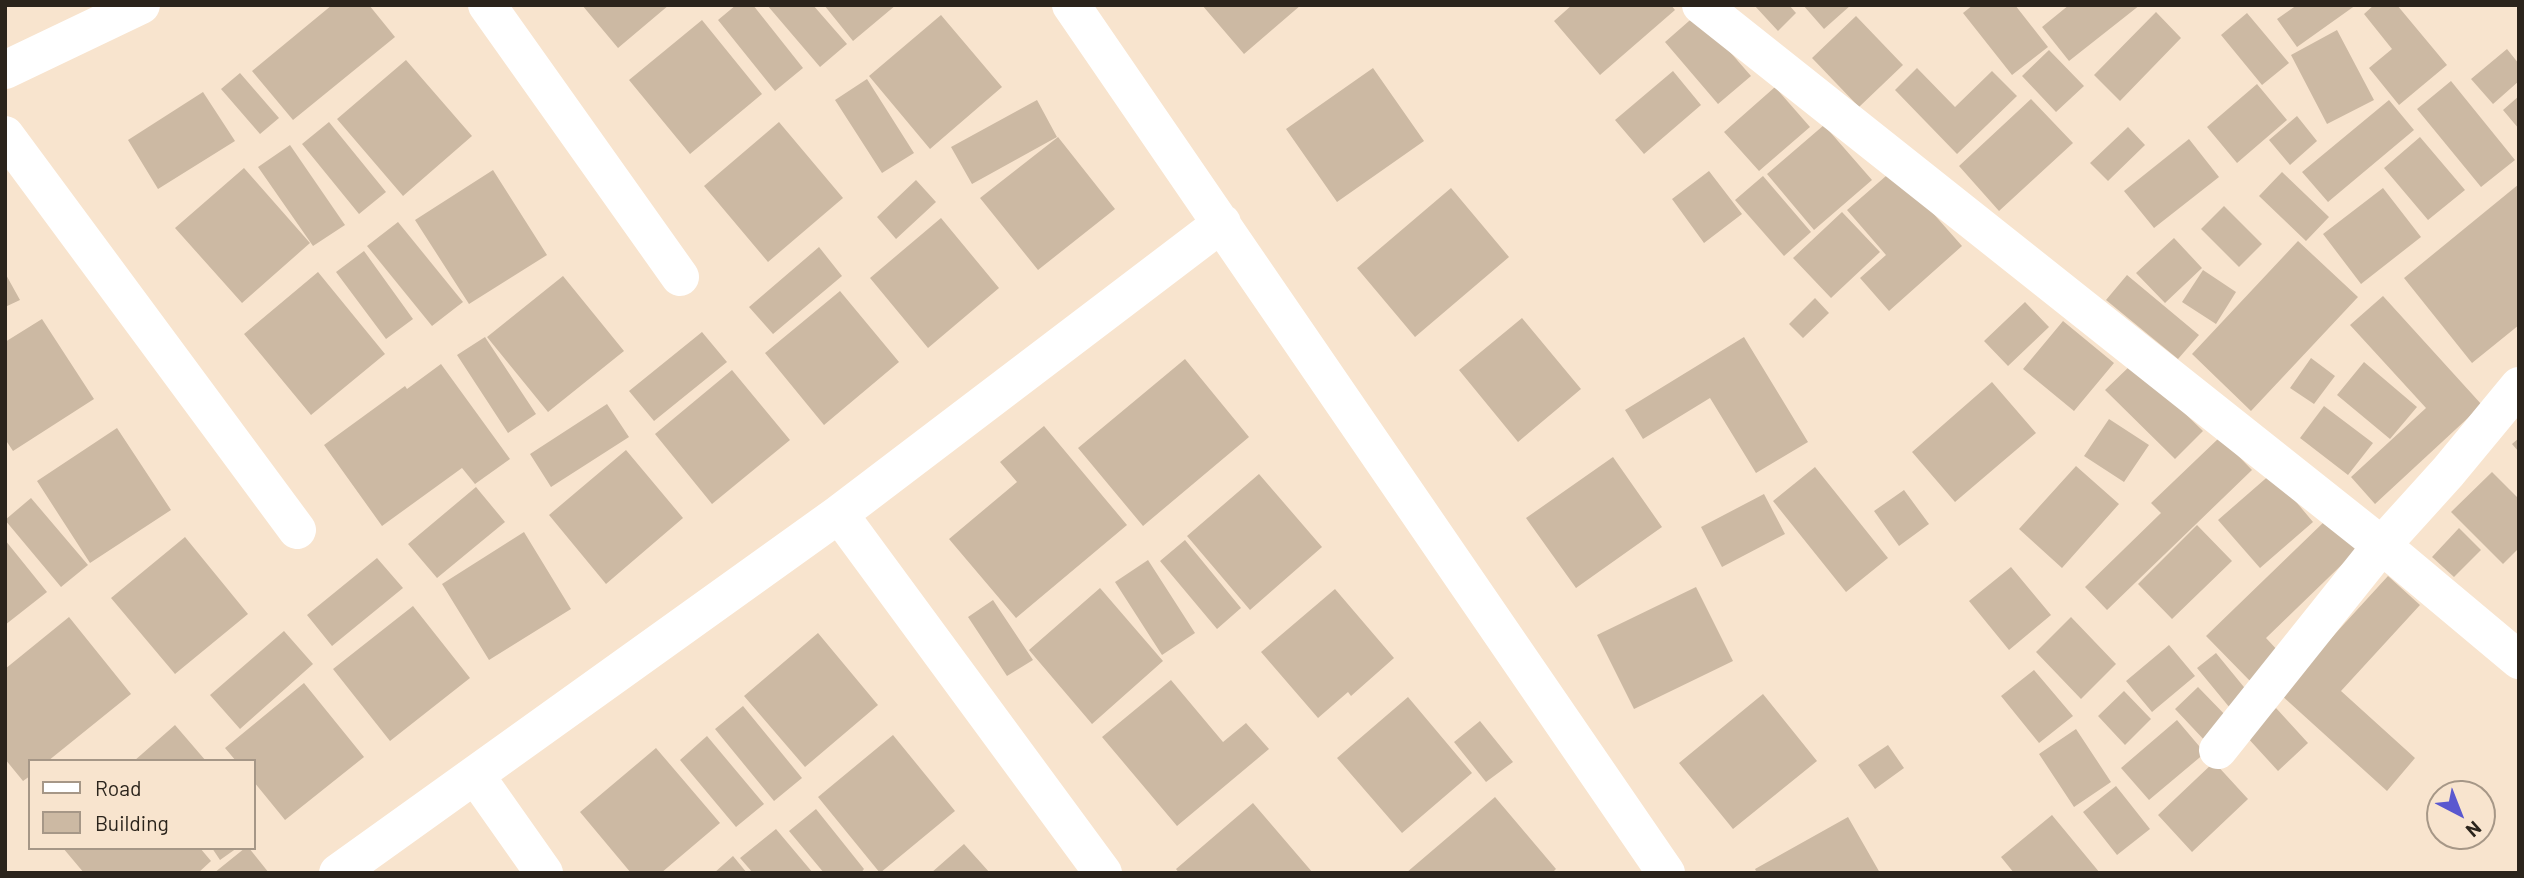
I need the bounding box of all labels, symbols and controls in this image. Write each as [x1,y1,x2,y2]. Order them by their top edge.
legend [28,759,256,850]
text: Road [95,775,141,800]
north arrow [2426,780,2496,850]
text: Building [95,810,169,835]
text: N [2462,817,2486,842]

